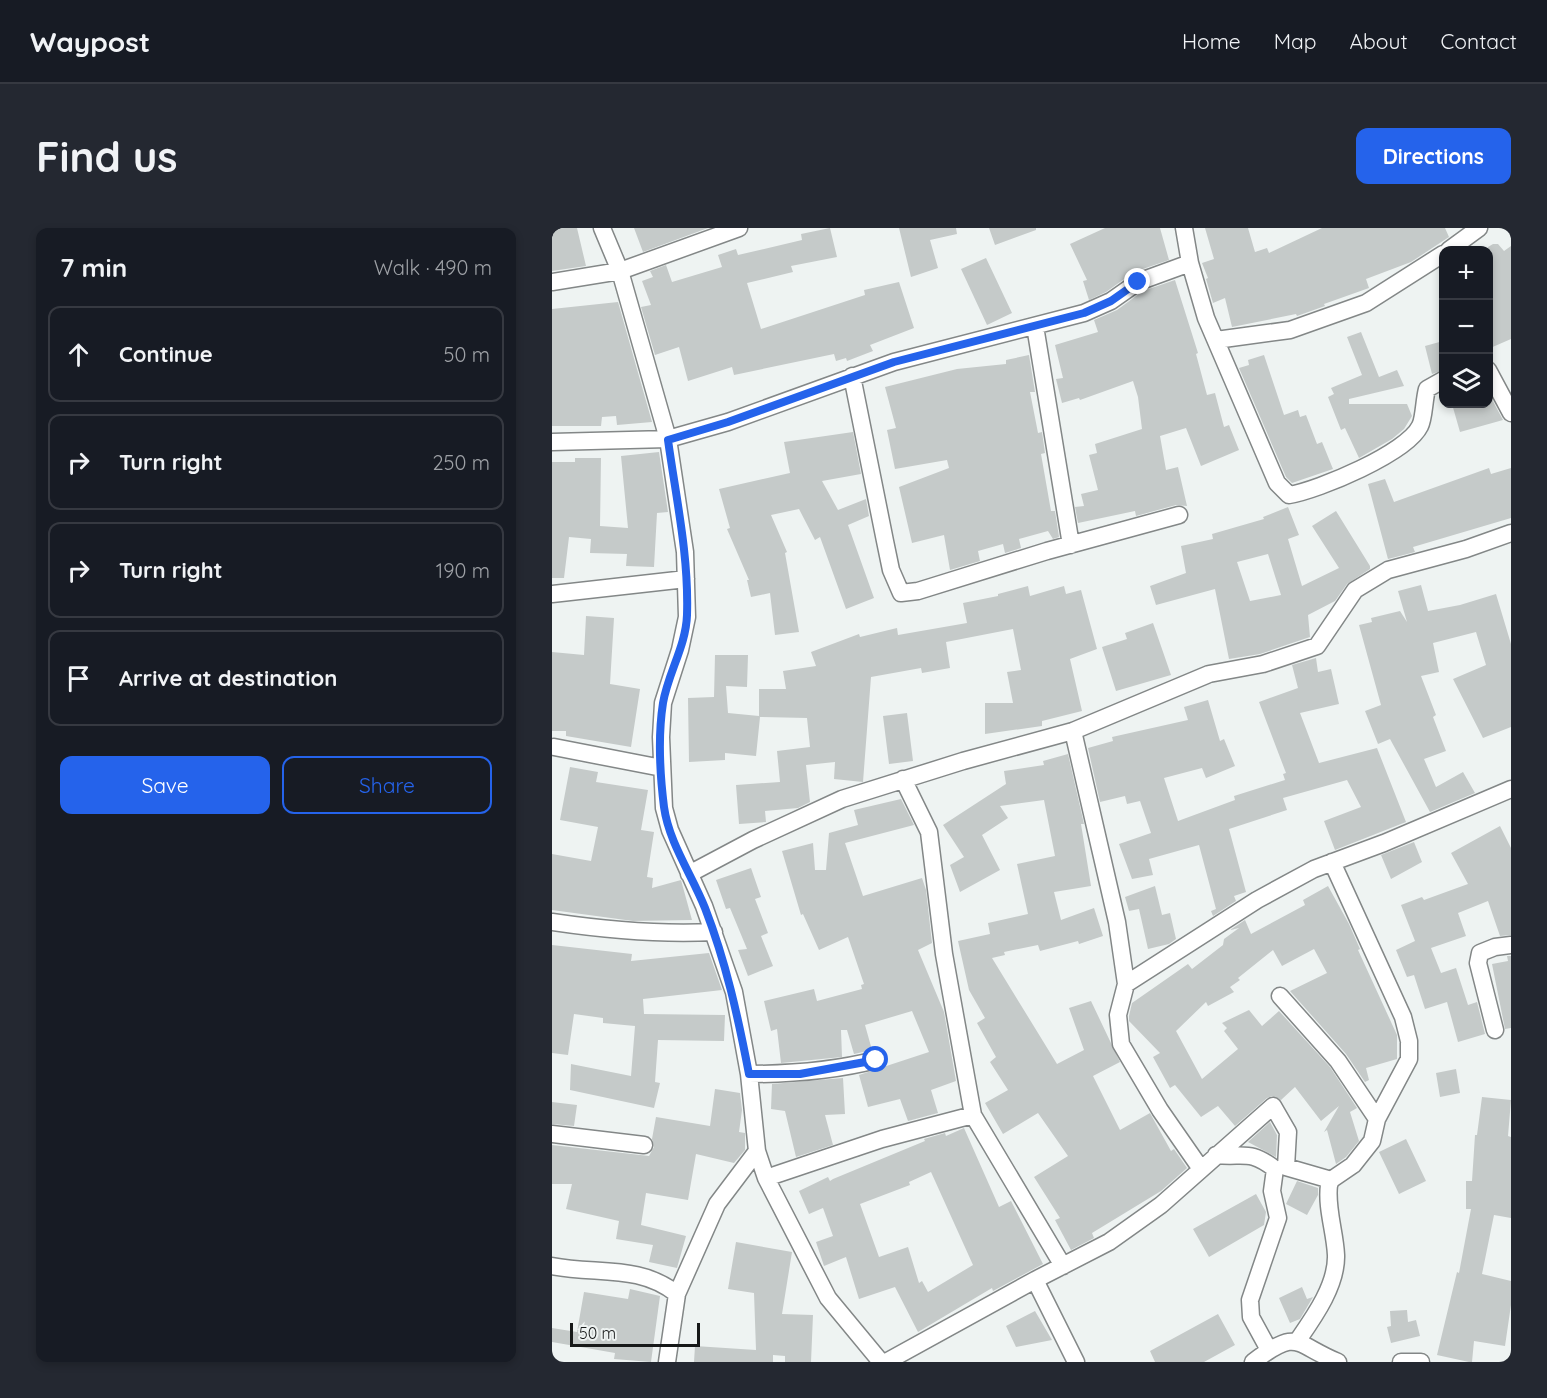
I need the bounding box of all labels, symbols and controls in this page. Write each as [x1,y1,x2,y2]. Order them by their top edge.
text: Waypost [30,24,150,59]
text: Home [1182,28,1241,54]
text: Map [1274,28,1317,54]
text: About [1350,28,1408,54]
text: Contact [1441,28,1517,54]
button: Directions [1356,128,1511,184]
text: Find us [36,130,178,183]
map controls [1439,246,1493,408]
button: + [1439,246,1493,300]
text: 7 min [60,251,127,284]
text: Walk · 490 m [374,255,492,280]
route end [1124,268,1150,294]
button: − [1439,300,1493,354]
icon: ahead [62,338,95,371]
text: Continue [119,340,213,368]
text: 50 m [444,342,490,367]
button: layers [1439,354,1493,408]
icon: right [62,446,95,479]
text: Turn right [119,448,223,476]
text: 250 m [432,450,490,475]
icon: right [62,554,95,587]
text: Turn right [119,556,223,584]
text: 190 m [436,558,490,583]
icon: arrive [62,662,95,695]
text: Arrive at destination [119,664,337,692]
button: Save [60,756,270,814]
button: Share [282,756,492,814]
route start [862,1046,888,1072]
scale bar [570,1320,700,1348]
text: 50 m [579,1323,616,1343]

